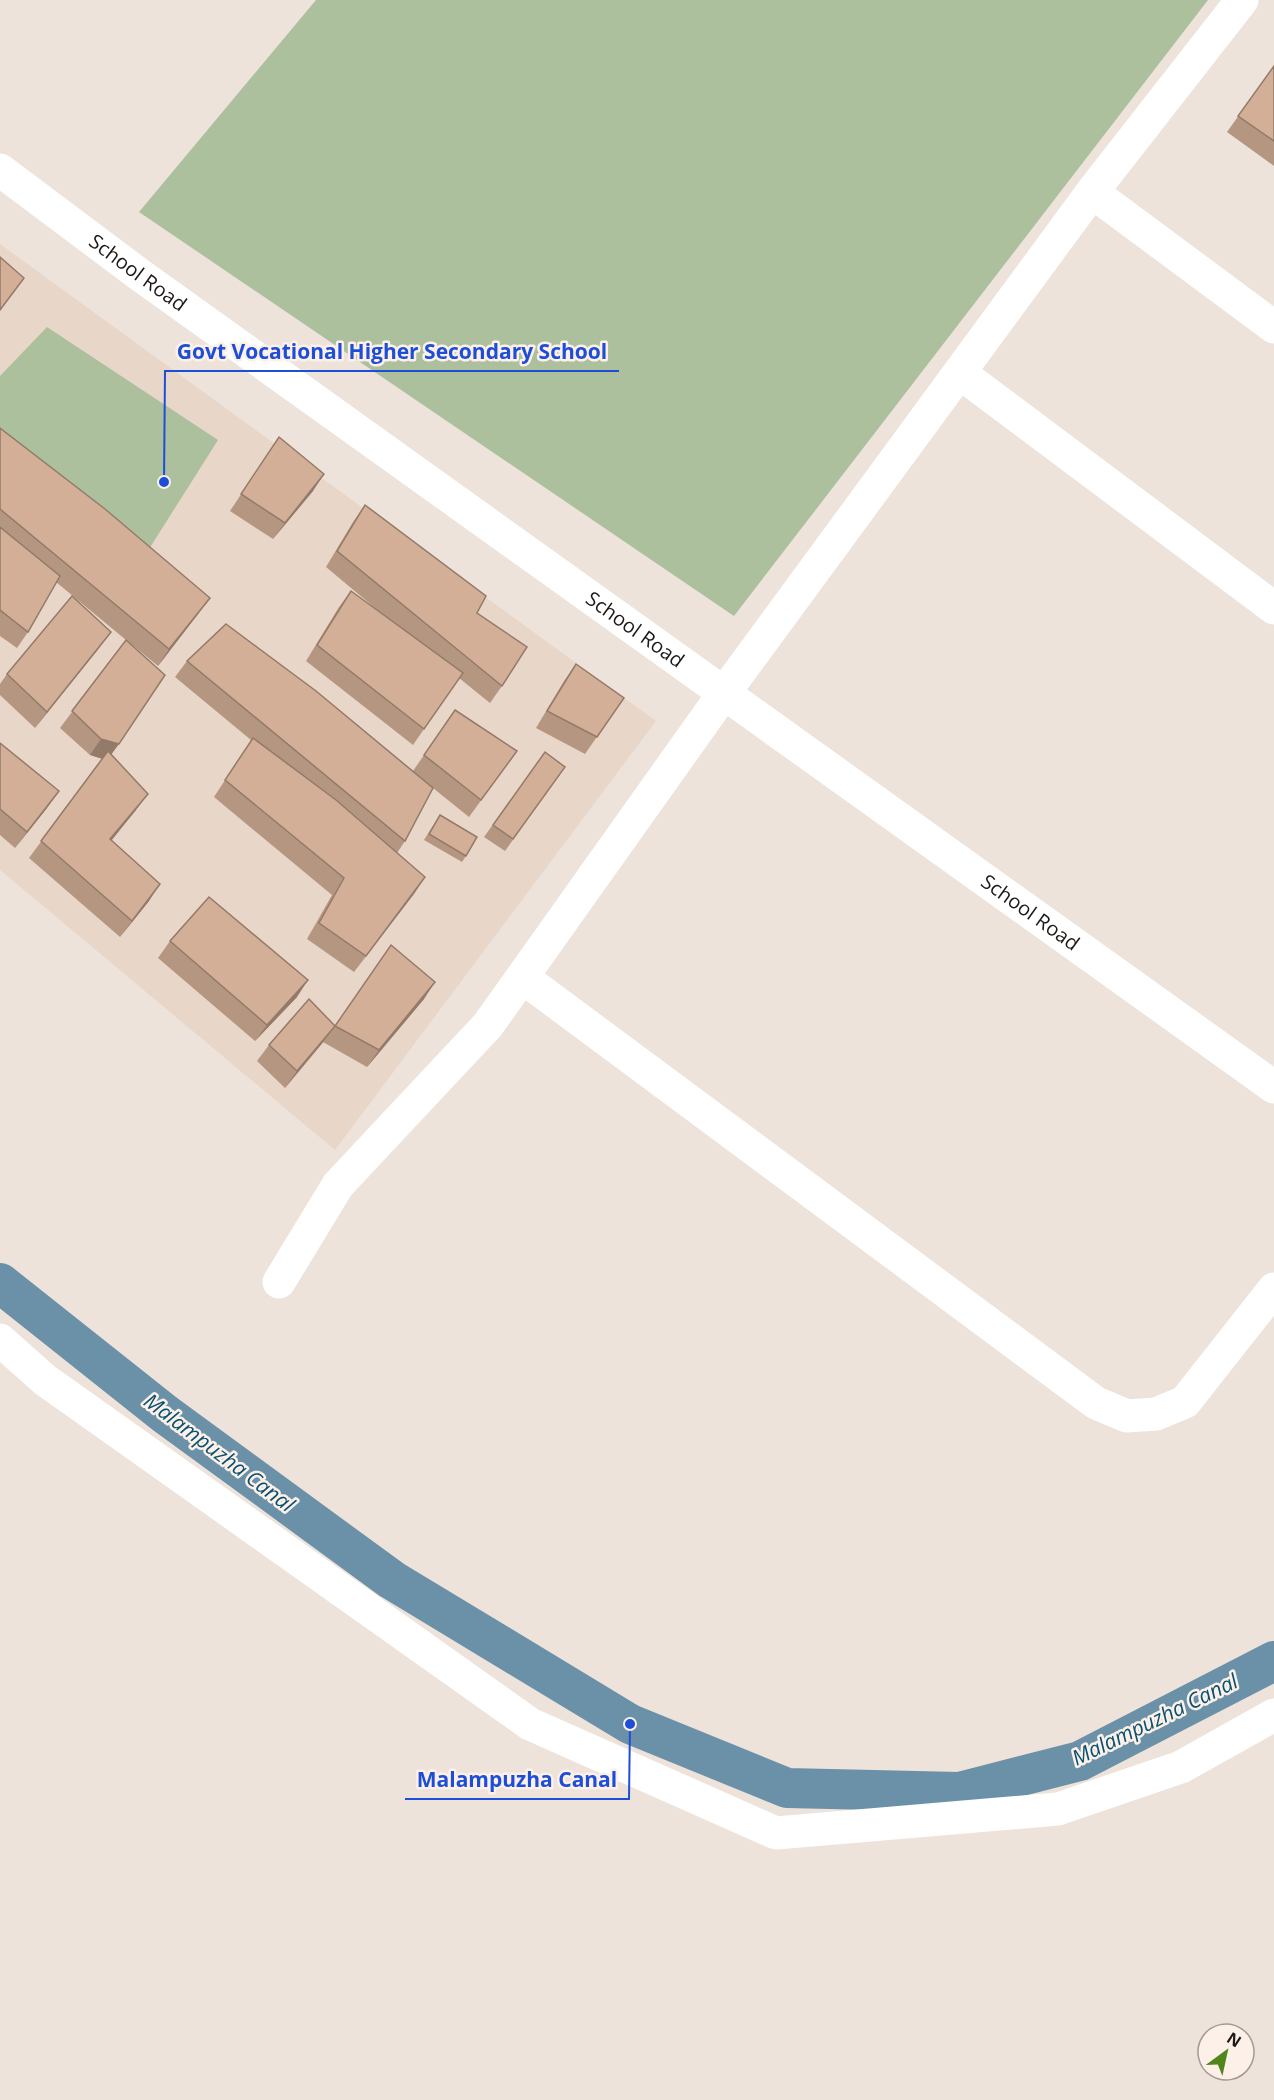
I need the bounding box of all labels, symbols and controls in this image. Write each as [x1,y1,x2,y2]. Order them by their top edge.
street label: School Road [84,228,192,317]
callout: Govt Vocational Higher Secondary School [165,332,619,371]
text: Govt Vocational Higher Secondary School [177,337,607,365]
street label: School Road [581,585,690,674]
street label: School Road [976,868,1085,957]
water label: Malampuzha Canal [139,1386,301,1518]
water label: Malampuzha Canal [1067,1666,1243,1771]
callout: Malampuzha Canal [405,1760,629,1799]
text: Malampuzha Canal [417,1765,617,1793]
north arrow [1196,2022,1256,2082]
text: N [1223,2027,1246,2052]

